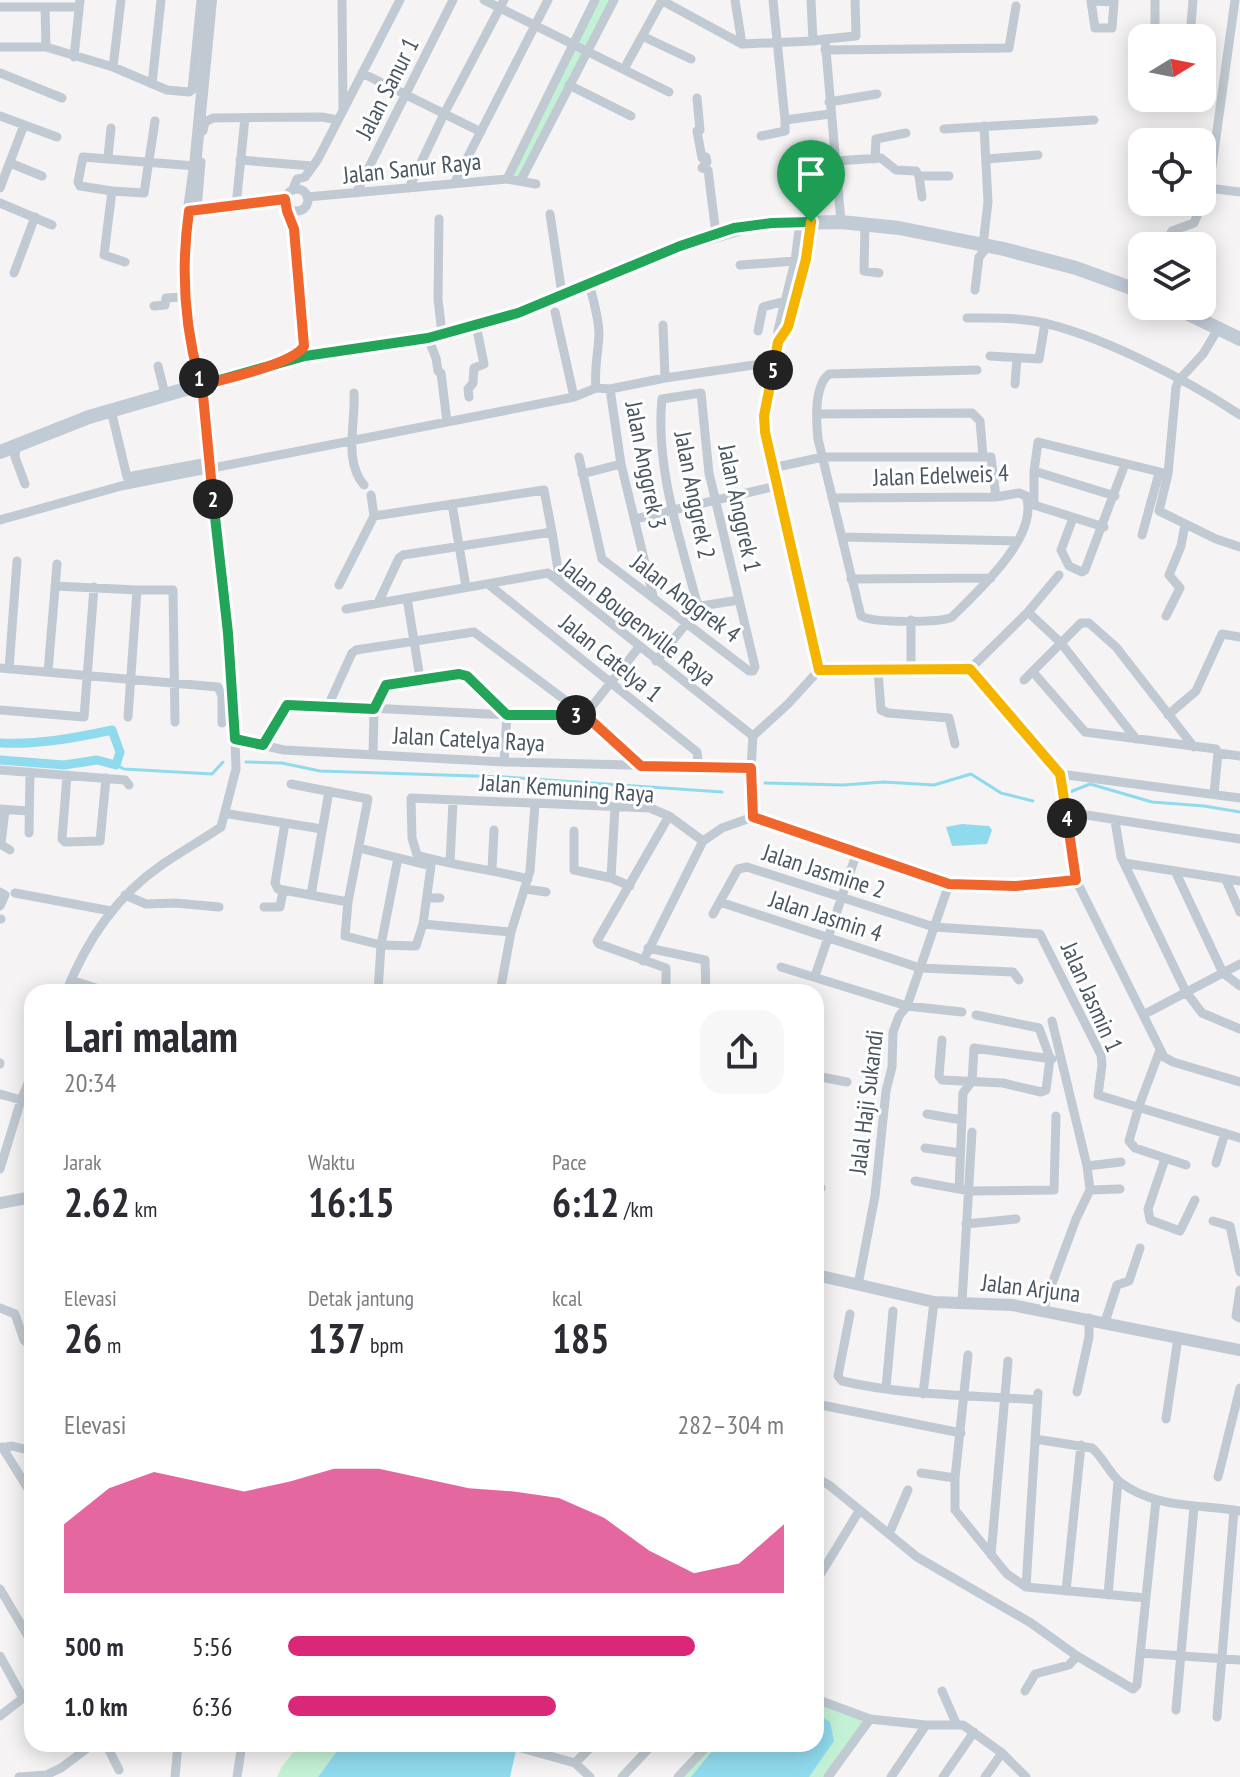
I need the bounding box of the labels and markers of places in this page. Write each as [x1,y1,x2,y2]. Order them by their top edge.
pin [777,140,845,222]
pin: 5 [753,350,793,390]
pin: 1 [179,358,219,398]
pin: 2 [193,479,233,519]
pin: 3 [556,695,596,735]
pin: 4 [1047,798,1087,838]

